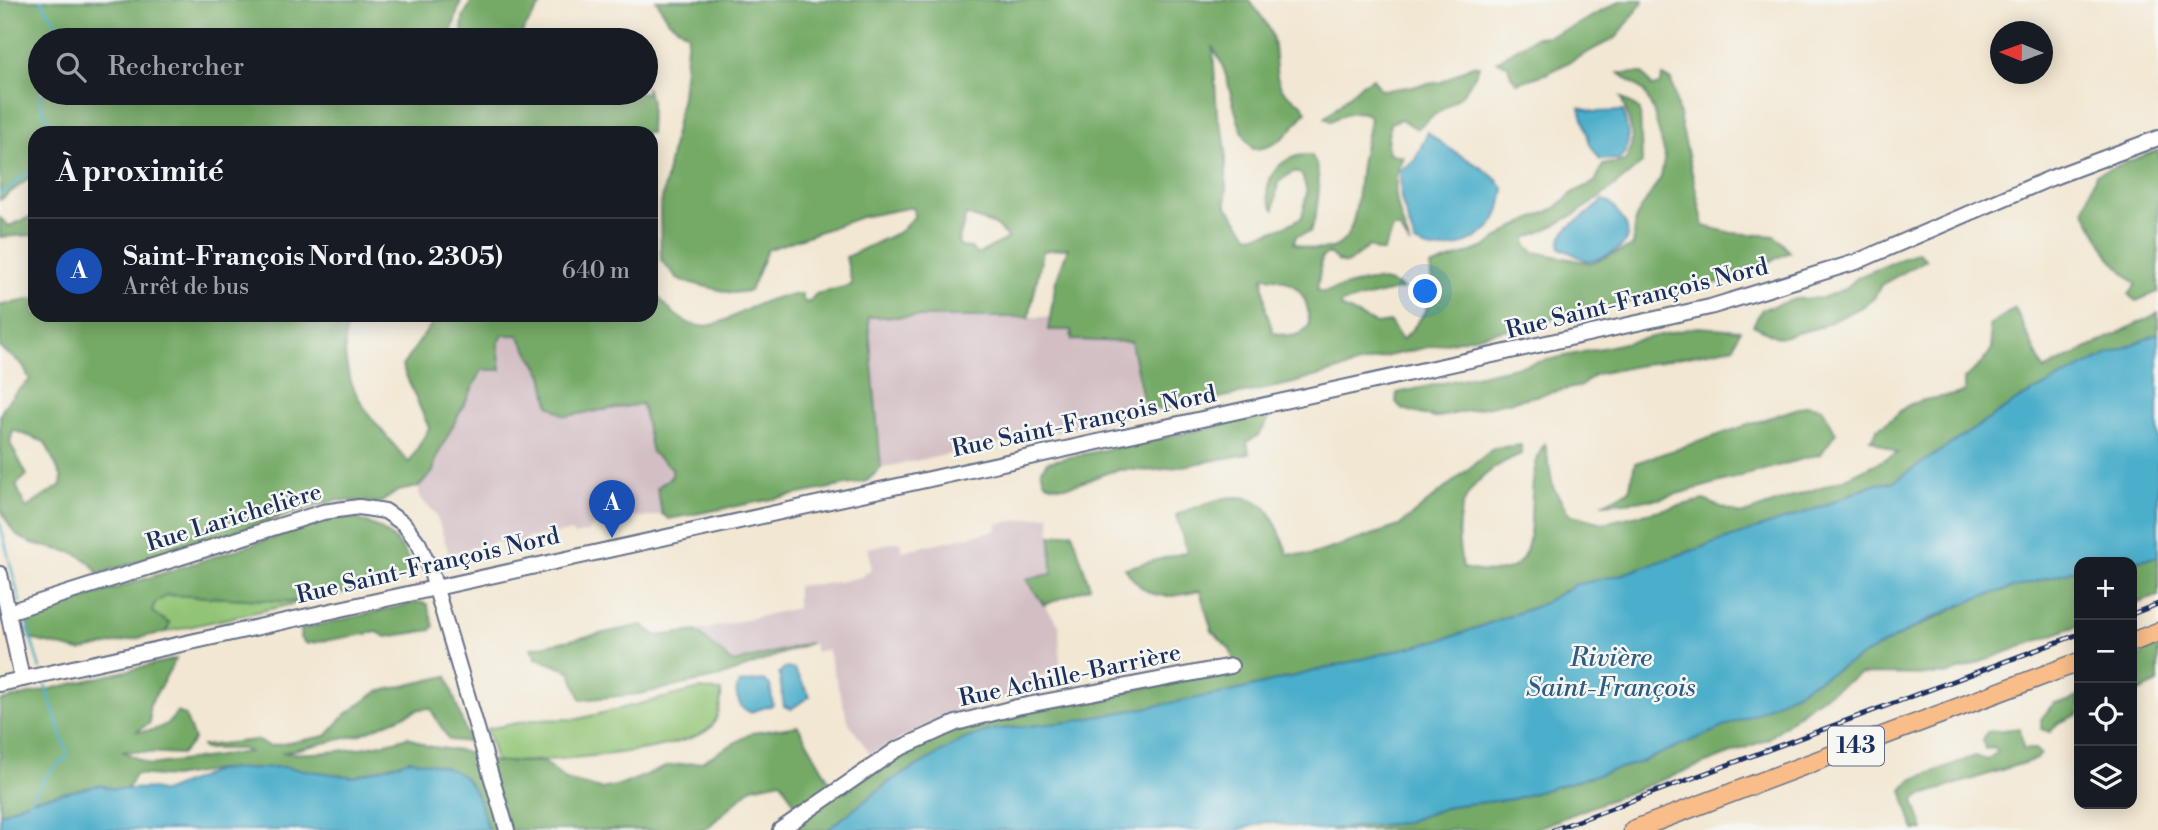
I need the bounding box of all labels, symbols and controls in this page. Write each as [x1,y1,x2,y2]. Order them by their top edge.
north arrow [1990,21,2053,84]
search box [28,28,658,105]
icon: search [52,48,90,86]
text: Rechercher [108,51,244,83]
text: À proximité [56,153,224,191]
text: Saint-François Nord (no. 2305) [123,241,503,273]
street label: Rue Saint-François Nord [1503,252,1772,346]
text: A [71,257,87,285]
text: 640 m [562,257,630,285]
text: Arrêt de bus [123,273,249,301]
your location [1408,274,1442,308]
street label: Rue Saint-François Nord [949,379,1219,465]
street label: Rue Larichelière [143,477,325,559]
pin: A [589,480,635,538]
street label: Rue Saint-François Nord [293,521,563,611]
map controls [2074,557,2137,809]
button: + [2074,557,2137,620]
button: − [2074,620,2137,683]
street label: Rue Achille-Barrière [956,638,1184,714]
water label: Rivière Saint-François [1526,642,1696,704]
button: locate [2074,683,2137,746]
road number: 143 [1828,726,1884,766]
button: layers [2074,746,2137,809]

